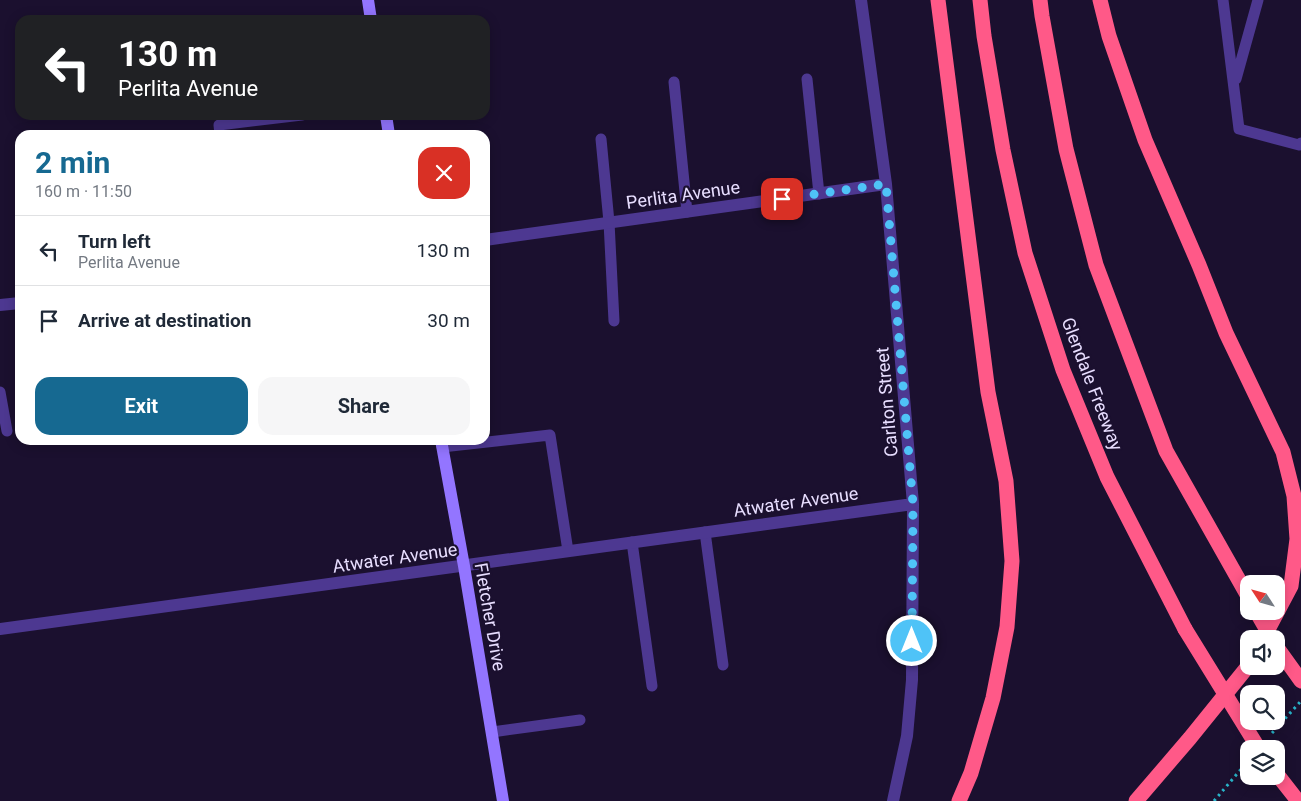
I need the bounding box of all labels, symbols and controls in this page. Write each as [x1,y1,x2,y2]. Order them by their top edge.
text: 130 m [118,34,217,75]
icon: left [35,35,100,100]
text: Perlita Avenue [118,76,258,101]
text: 2 min [35,145,110,180]
button: close [418,147,470,199]
street label: Perlita Avenue [625,176,741,213]
pin [761,178,803,220]
text: 160 m · 11:50 [35,182,132,201]
icon: arrive [768,185,796,213]
text: Turn left [78,230,151,253]
icon: left [35,237,63,265]
text: 130 m [417,239,470,262]
text: Perlita Avenue [78,253,180,272]
icon: arrive [35,307,63,335]
text: Arrive at destination [78,309,251,332]
text: 30 m [427,309,470,332]
street label: Glendale Freeway [1057,314,1128,454]
street label: Carlton Street [871,346,902,458]
button: Exit [35,377,248,435]
button: Share [258,377,470,435]
street label: Atwater Avenue [732,482,860,521]
street label: Atwater Avenue [331,538,459,577]
street label: Fletcher Drive [471,561,510,673]
north arrow [1240,575,1285,620]
map controls [1240,575,1285,785]
position arrow [885,614,937,666]
button: sound [1240,630,1285,675]
button: search [1240,685,1285,730]
button: layers [1240,740,1285,785]

